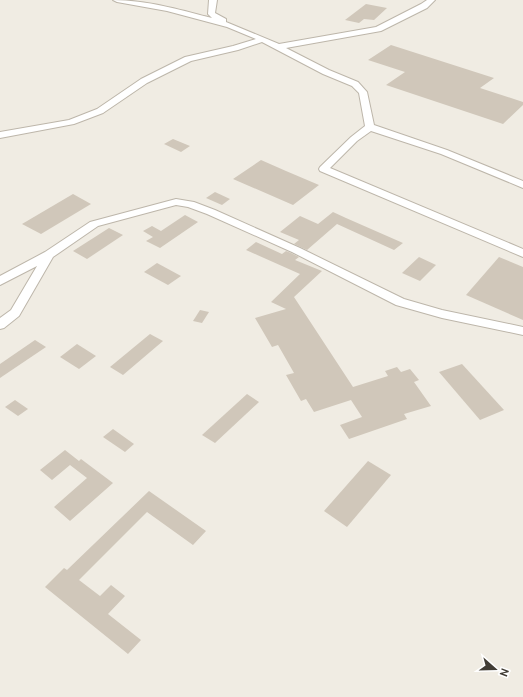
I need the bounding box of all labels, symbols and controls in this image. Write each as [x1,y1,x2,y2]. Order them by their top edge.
north arrow [475,649,515,689]
text: N [496,666,512,678]

